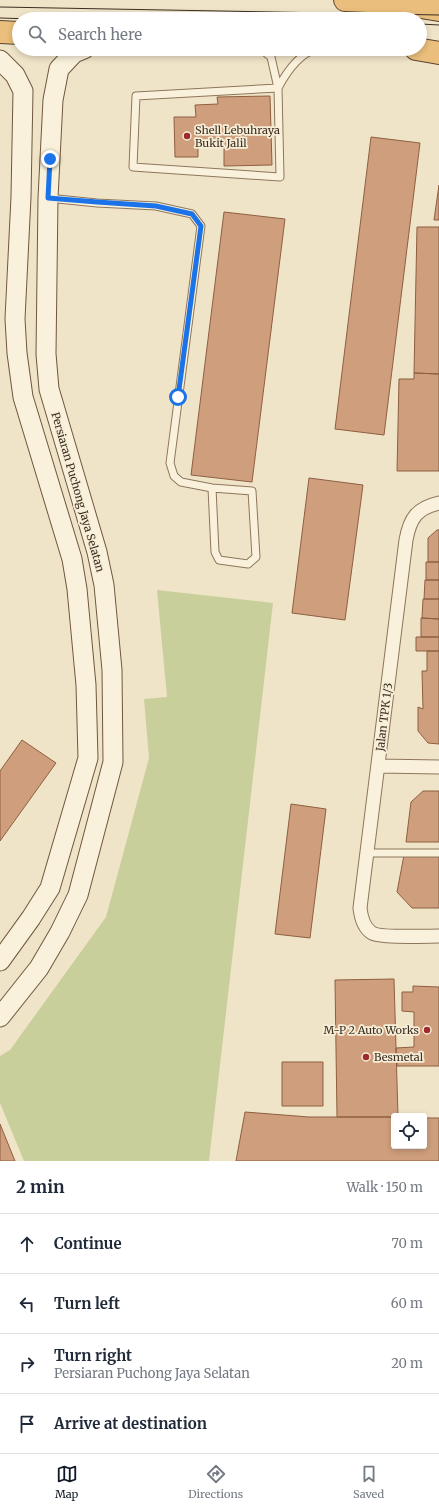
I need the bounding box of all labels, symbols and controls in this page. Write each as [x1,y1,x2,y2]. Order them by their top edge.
search box [12,12,427,56]
icon: search [26,23,48,45]
text: Search here [58,25,142,44]
place label: Shell Lebuhraya Bukit Jalil [195,123,280,150]
marker: Shell Lebuhraya Bukit Jalil [182,131,192,141]
route end [41,150,59,168]
route start [169,388,187,406]
street label: Persiaran Puchong Jaya Selatan [48,410,108,574]
street label: Jalan TPK 1/3 [373,682,395,753]
place label: M-P 2 Auto Works [323,1023,419,1037]
marker: M-P 2 Auto Works [422,1025,432,1035]
place label: Besmetal [374,1050,424,1064]
marker: Besmetal [361,1052,371,1062]
map controls [391,1113,427,1149]
button: locate [391,1113,427,1149]
text: 2 min [16,1176,64,1198]
text: Walk · 150 m [346,1179,423,1196]
icon: ahead [16,1233,38,1255]
text: Continue [54,1234,122,1253]
text: 70 m [392,1235,423,1252]
icon: left [16,1293,38,1315]
text: Turn left [54,1294,120,1313]
text: 60 m [391,1295,423,1312]
text: Turn right [54,1346,132,1365]
icon: right [16,1353,38,1375]
text: 20 m [391,1355,423,1372]
text: Persiaran Puchong Jaya Selatan [54,1365,250,1382]
icon: arrive [16,1413,38,1435]
text: Arrive at destination [54,1414,207,1433]
tab: Map [55,1463,78,1501]
tab: Directions [188,1463,243,1501]
tab: Saved [353,1463,384,1501]

